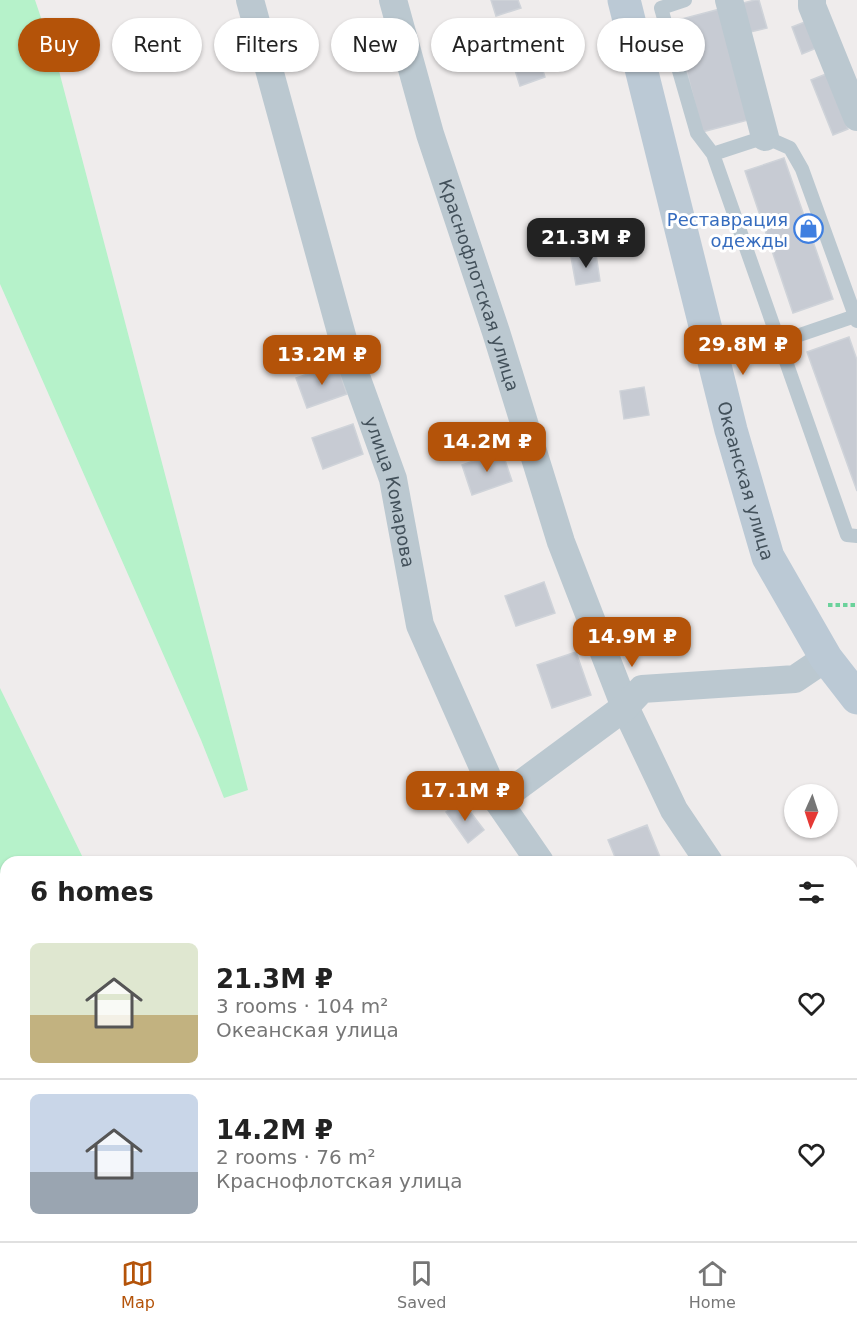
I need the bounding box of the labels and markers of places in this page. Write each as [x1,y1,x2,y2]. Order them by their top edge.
place label: Реставрация одежды [667,209,788,251]
shop icon: Реставрация одежды [793,213,825,245]
pin: 21.3M ₽ [531,218,641,269]
pin: 29.8M ₽ [688,325,798,376]
pin: 13.2M ₽ [267,335,377,386]
pin: 14.2M ₽ [432,422,542,473]
pin: 14.9M ₽ [577,617,687,668]
pin: 17.1M ₽ [410,771,520,822]

